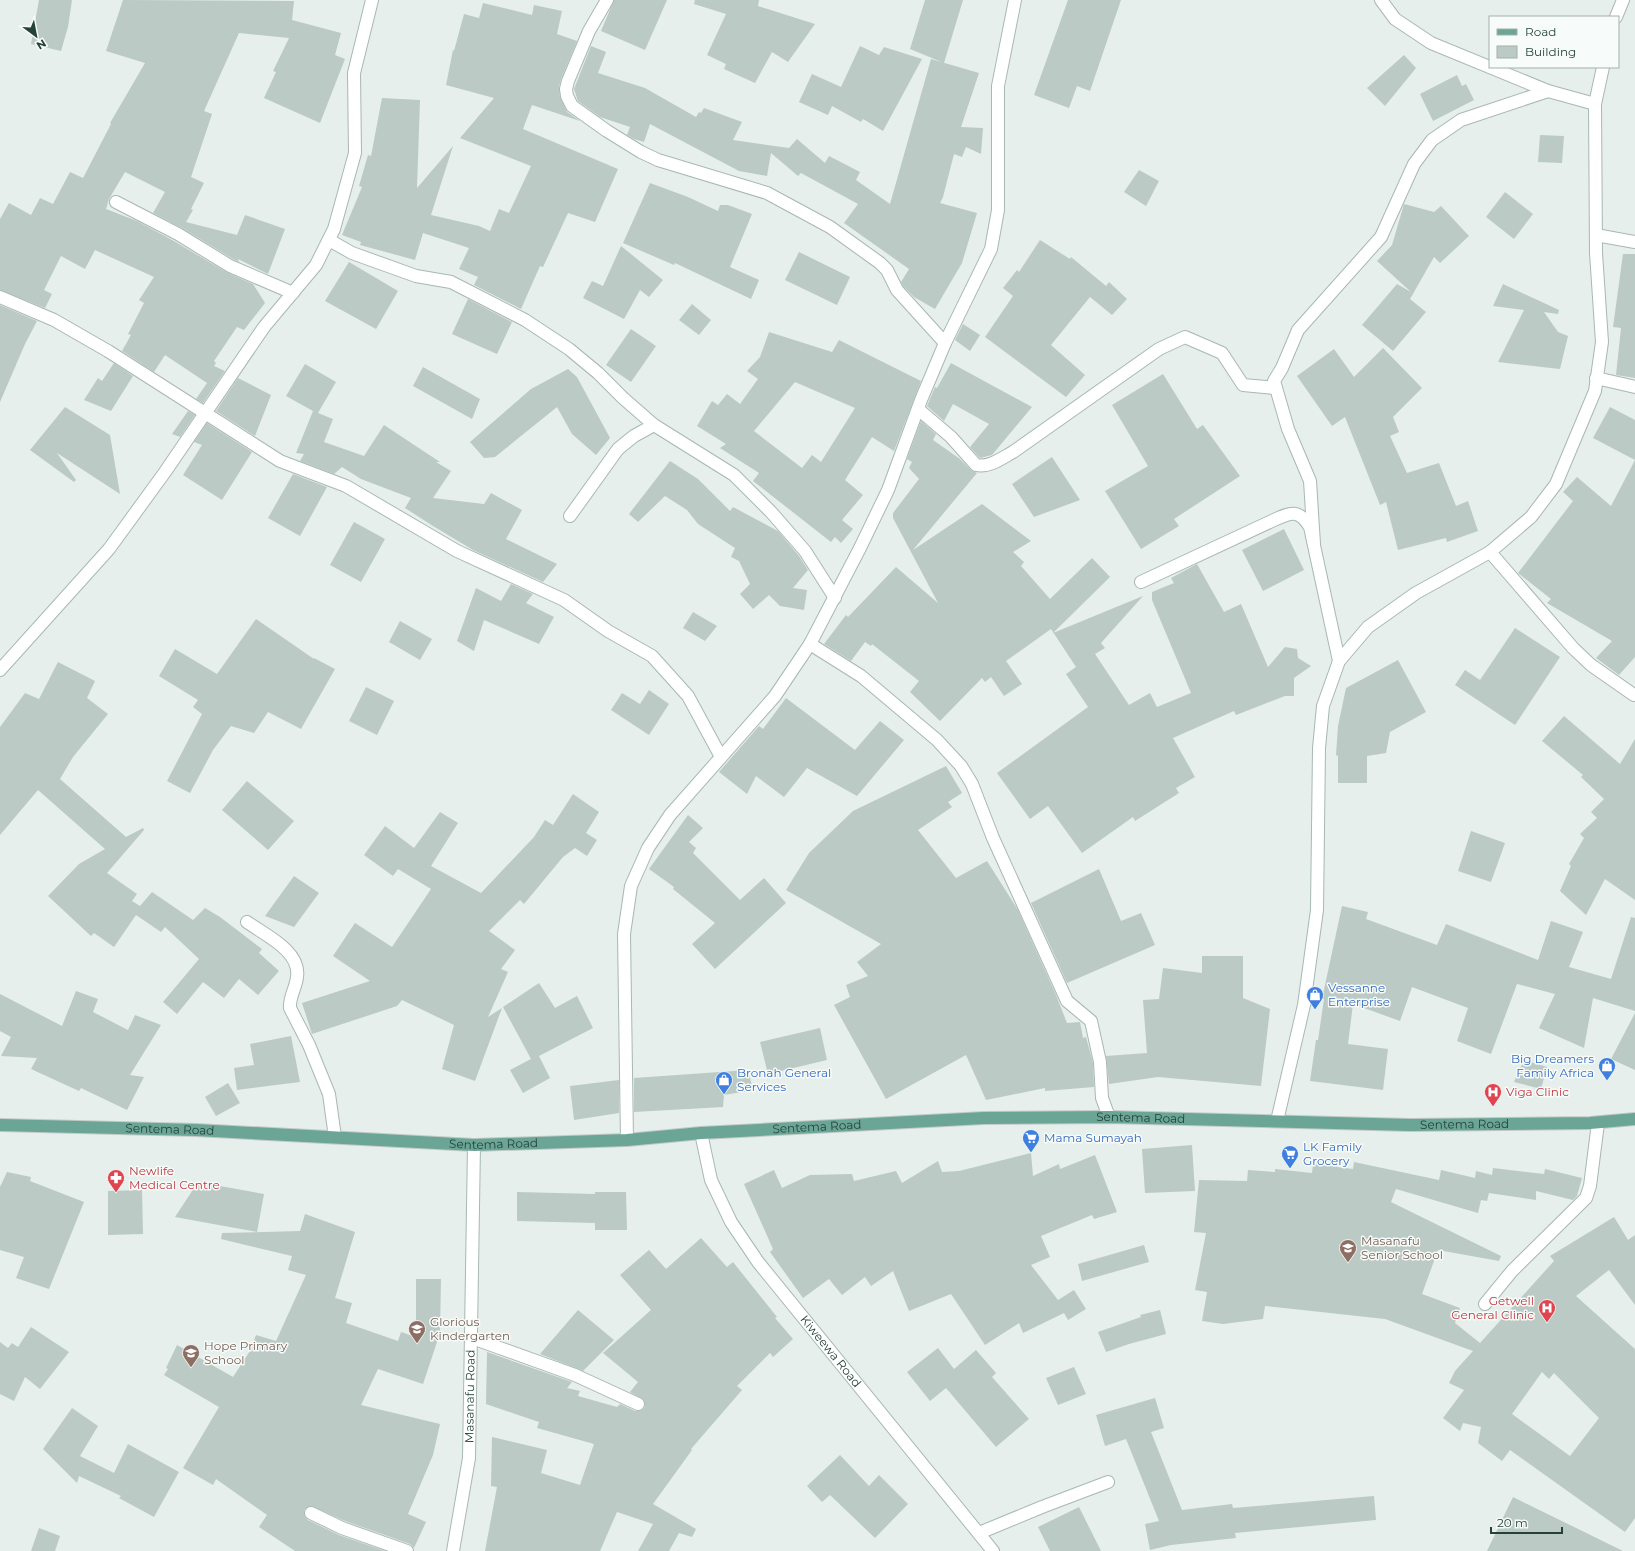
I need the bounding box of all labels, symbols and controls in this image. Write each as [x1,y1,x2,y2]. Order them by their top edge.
north arrow [16,16,56,56]
legend [1489,16,1619,68]
text: Road [1525,24,1556,39]
text: N [34,36,49,53]
text: Building [1525,44,1576,59]
place label: Vessanne Enterprise [1328,980,1390,1009]
shop icon: Vessanne Enterprise [1305,985,1325,1010]
place label: Big Dreamers Family Africa [1511,1051,1594,1080]
shop icon: Big Dreamers Family Africa [1597,1056,1617,1081]
place label: Bronah General Services [737,1065,831,1094]
shop icon: Bronah General Services [714,1070,734,1095]
hospital icon: Viga Clinic [1483,1082,1503,1107]
place label: Viga Clinic [1506,1084,1569,1099]
street label: Sentema Road [1096,1109,1185,1126]
street label: Sentema Road [1420,1116,1509,1132]
street label: Sentema Road [772,1117,862,1136]
street label: Sentema Road [125,1120,215,1138]
supermarket icon: Mama Sumayah [1021,1128,1041,1153]
place label: Mama Sumayah [1044,1130,1142,1145]
street label: Sentema Road [449,1135,538,1152]
place label: LK Family Grocery [1303,1139,1362,1168]
supermarket icon: LK Family Grocery [1280,1144,1300,1169]
place label: Newlife Medical Centre [129,1163,220,1192]
pharmacy icon: Newlife Medical Centre [106,1168,126,1193]
place label: Masanafu Senior School [1361,1233,1443,1262]
school or university icon: Masanafu Senior School [1338,1238,1358,1263]
place label: Getwell General Clinic [1451,1293,1534,1322]
hospital icon: Getwell General Clinic [1537,1298,1557,1323]
street label: Kiweewa Road [797,1312,865,1390]
place label: Glorious Kindergarten [430,1314,510,1343]
school or university icon: Glorious Kindergarten [407,1319,427,1344]
place label: Hope Primary School [204,1338,288,1367]
school or university icon: Hope Primary School [181,1343,201,1368]
street label: Masanafu Road [461,1350,478,1443]
scale bar [1491,1509,1562,1535]
text: 20 m [1497,1515,1528,1530]

